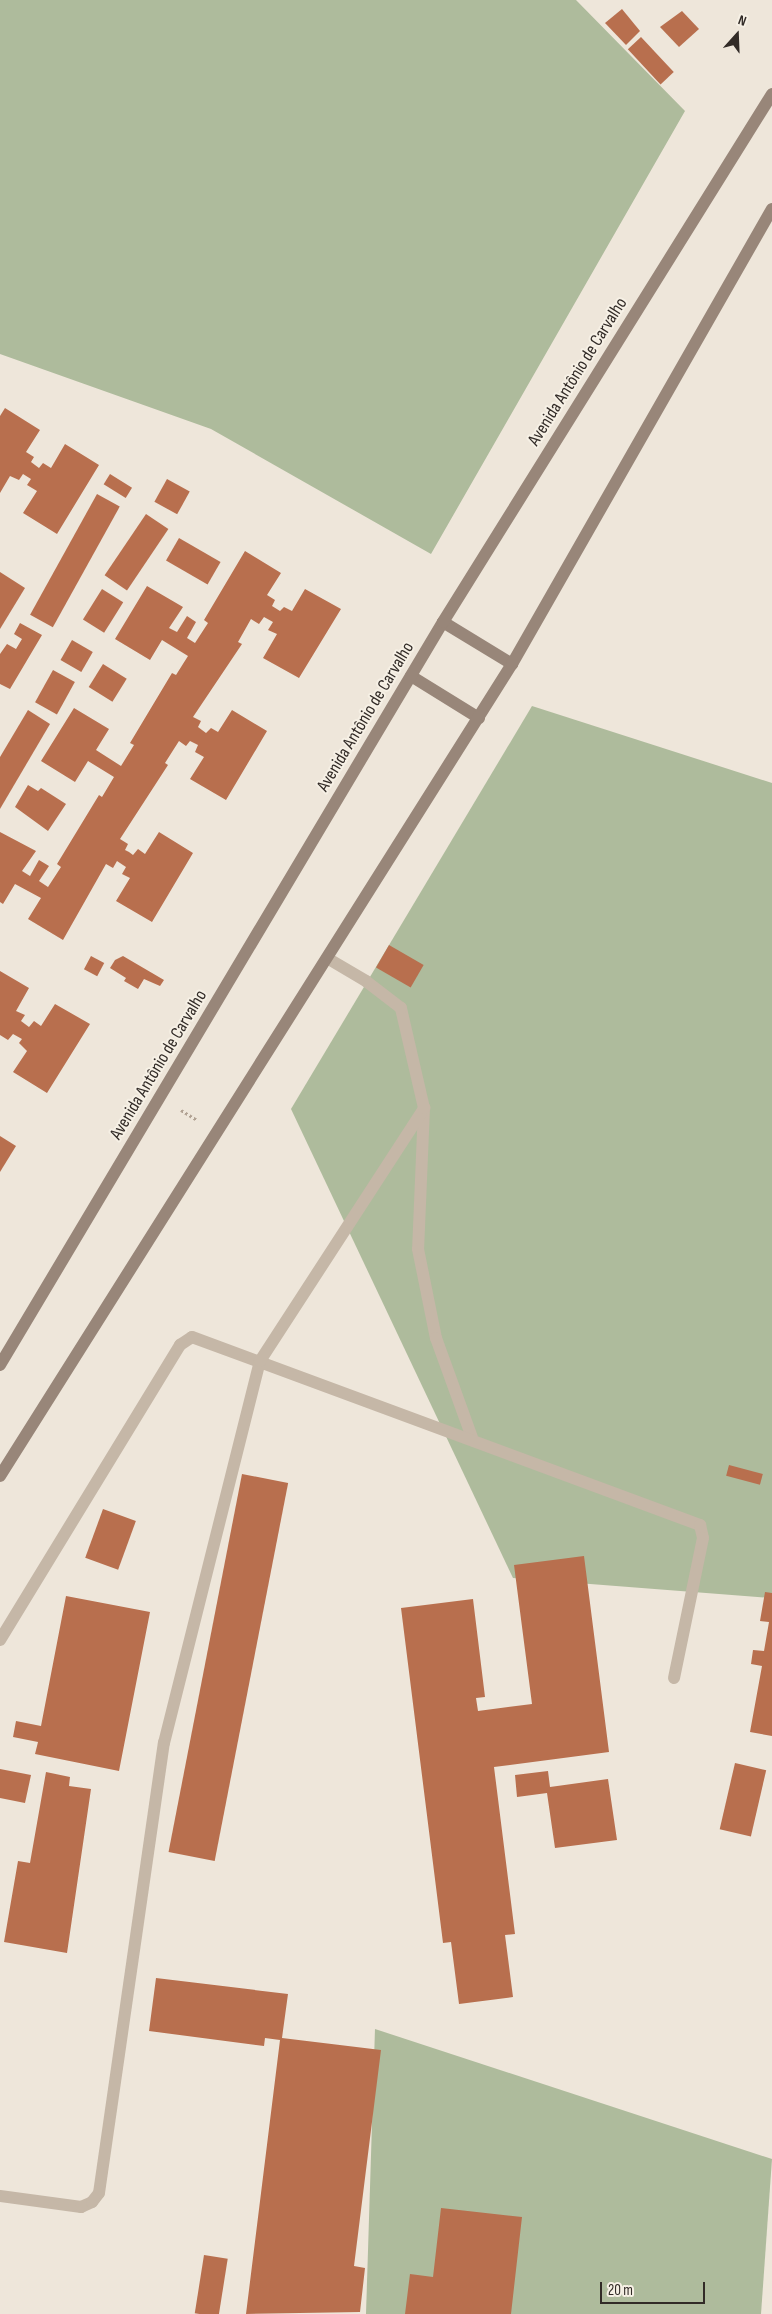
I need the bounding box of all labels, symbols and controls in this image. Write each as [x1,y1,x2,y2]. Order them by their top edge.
north arrow [712,10,762,60]
text: N [736,11,749,30]
street label: Avenida Antônio de Carvalho [524,294,632,450]
street label: Avenida Antônio de Carvalho [313,638,419,796]
street label: Avenida Antônio de Carvalho [106,986,212,1144]
scale bar [602,2272,707,2304]
text: 20 m [608,2281,633,2300]

